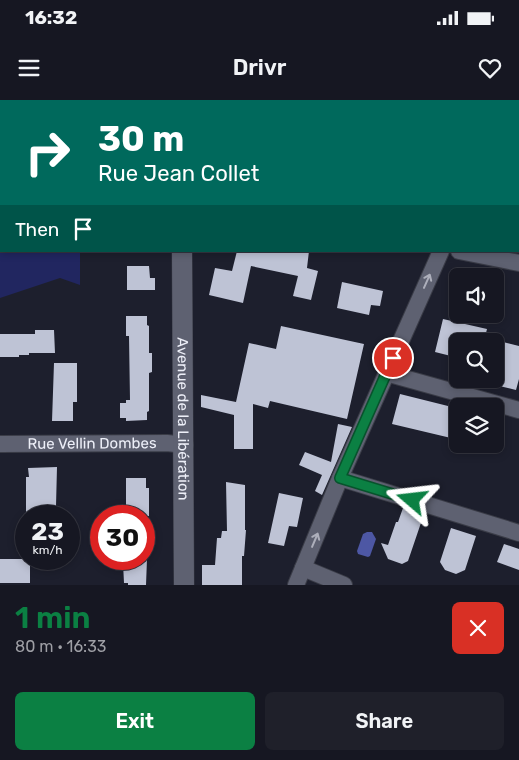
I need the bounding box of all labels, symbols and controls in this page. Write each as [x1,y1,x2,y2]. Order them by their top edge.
text: 16:32 [25,6,77,29]
icon: menu [15,54,43,82]
text: Drivr [233,54,286,81]
icon: heart [476,54,504,82]
text: 30 m [98,118,184,160]
icon: right [15,120,80,185]
text: Rue Jean Collet [98,160,259,187]
icon: arrive [69,215,97,243]
text: Then [15,218,59,241]
map controls [449,268,504,453]
button: sound [449,268,504,323]
one-way arrow [423,274,432,289]
button: search [449,333,504,388]
street label: Avenue de la Libération [174,337,192,501]
pin [372,337,414,379]
icon: arrive [379,344,407,372]
button: layers [449,398,504,453]
street label: Rue Vellin Dombes [27,434,157,453]
position arrow [385,473,437,525]
speed limit sign: 30 [90,505,155,570]
text: 23 [31,517,64,546]
one-way arrow [310,533,320,548]
text: km/h [33,543,62,557]
text: 1 min [15,600,90,636]
button: close [452,602,504,654]
text: 80 m · 16:33 [15,637,106,656]
button: Exit [15,692,255,750]
button: Share [265,692,504,750]

